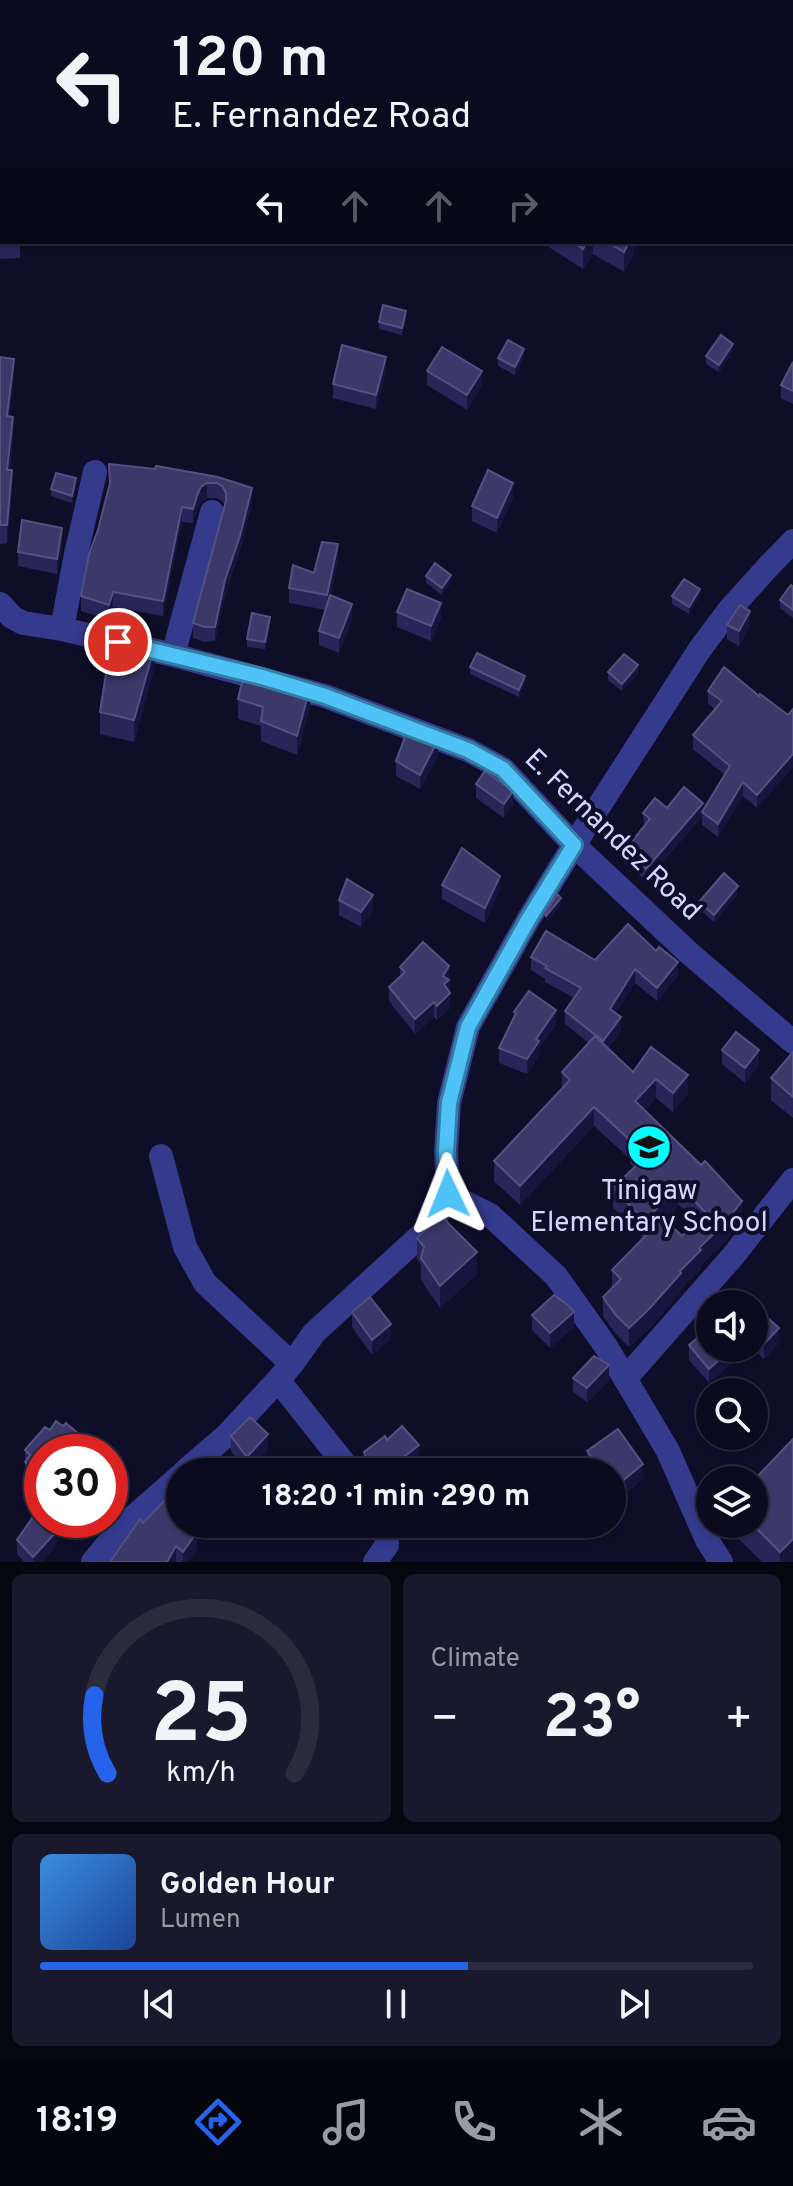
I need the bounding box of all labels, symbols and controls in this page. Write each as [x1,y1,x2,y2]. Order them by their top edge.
text: 120 m [172,26,329,96]
icon: left [40,32,144,136]
text: E. Fernandez Road [172,95,471,141]
icon: left [249,184,293,228]
icon: ahead [333,184,377,228]
icon: ahead [417,184,461,228]
icon: right [501,184,545,228]
pin [84,608,152,676]
icon: arrive [96,620,140,664]
street label: E. Fernandez Road [516,742,708,930]
school or university icon: Tinigaw Elementary School [625,1123,673,1171]
position arrow [406,1152,490,1236]
place label: Tinigaw Elementary School [530,1174,768,1242]
map controls [696,1290,768,1538]
button: sound [696,1290,768,1362]
button: search [696,1378,768,1450]
speed limit sign: 30 [24,1434,128,1538]
button: layers [696,1466,768,1538]
text: 18:20 · 1 min · 290 m [262,1479,530,1516]
text: Climate [431,1643,520,1676]
text: 25 [150,1667,252,1772]
text: 23° [543,1683,641,1759]
text: − [431,1693,459,1749]
text: + [725,1693,753,1749]
text: km/h [167,1756,236,1792]
text: Golden Hour [160,1867,334,1904]
text: Lumen [160,1904,241,1937]
icon: previous [137,1982,181,2026]
icon: pause [374,1982,418,2026]
icon: next [612,1982,656,2026]
icon: directions [190,2094,246,2150]
icon: music [318,2094,374,2150]
icon: phone [446,2094,502,2150]
icon: climate [573,2094,629,2150]
icon: car [701,2094,757,2150]
text: 18:19 [36,2099,118,2145]

